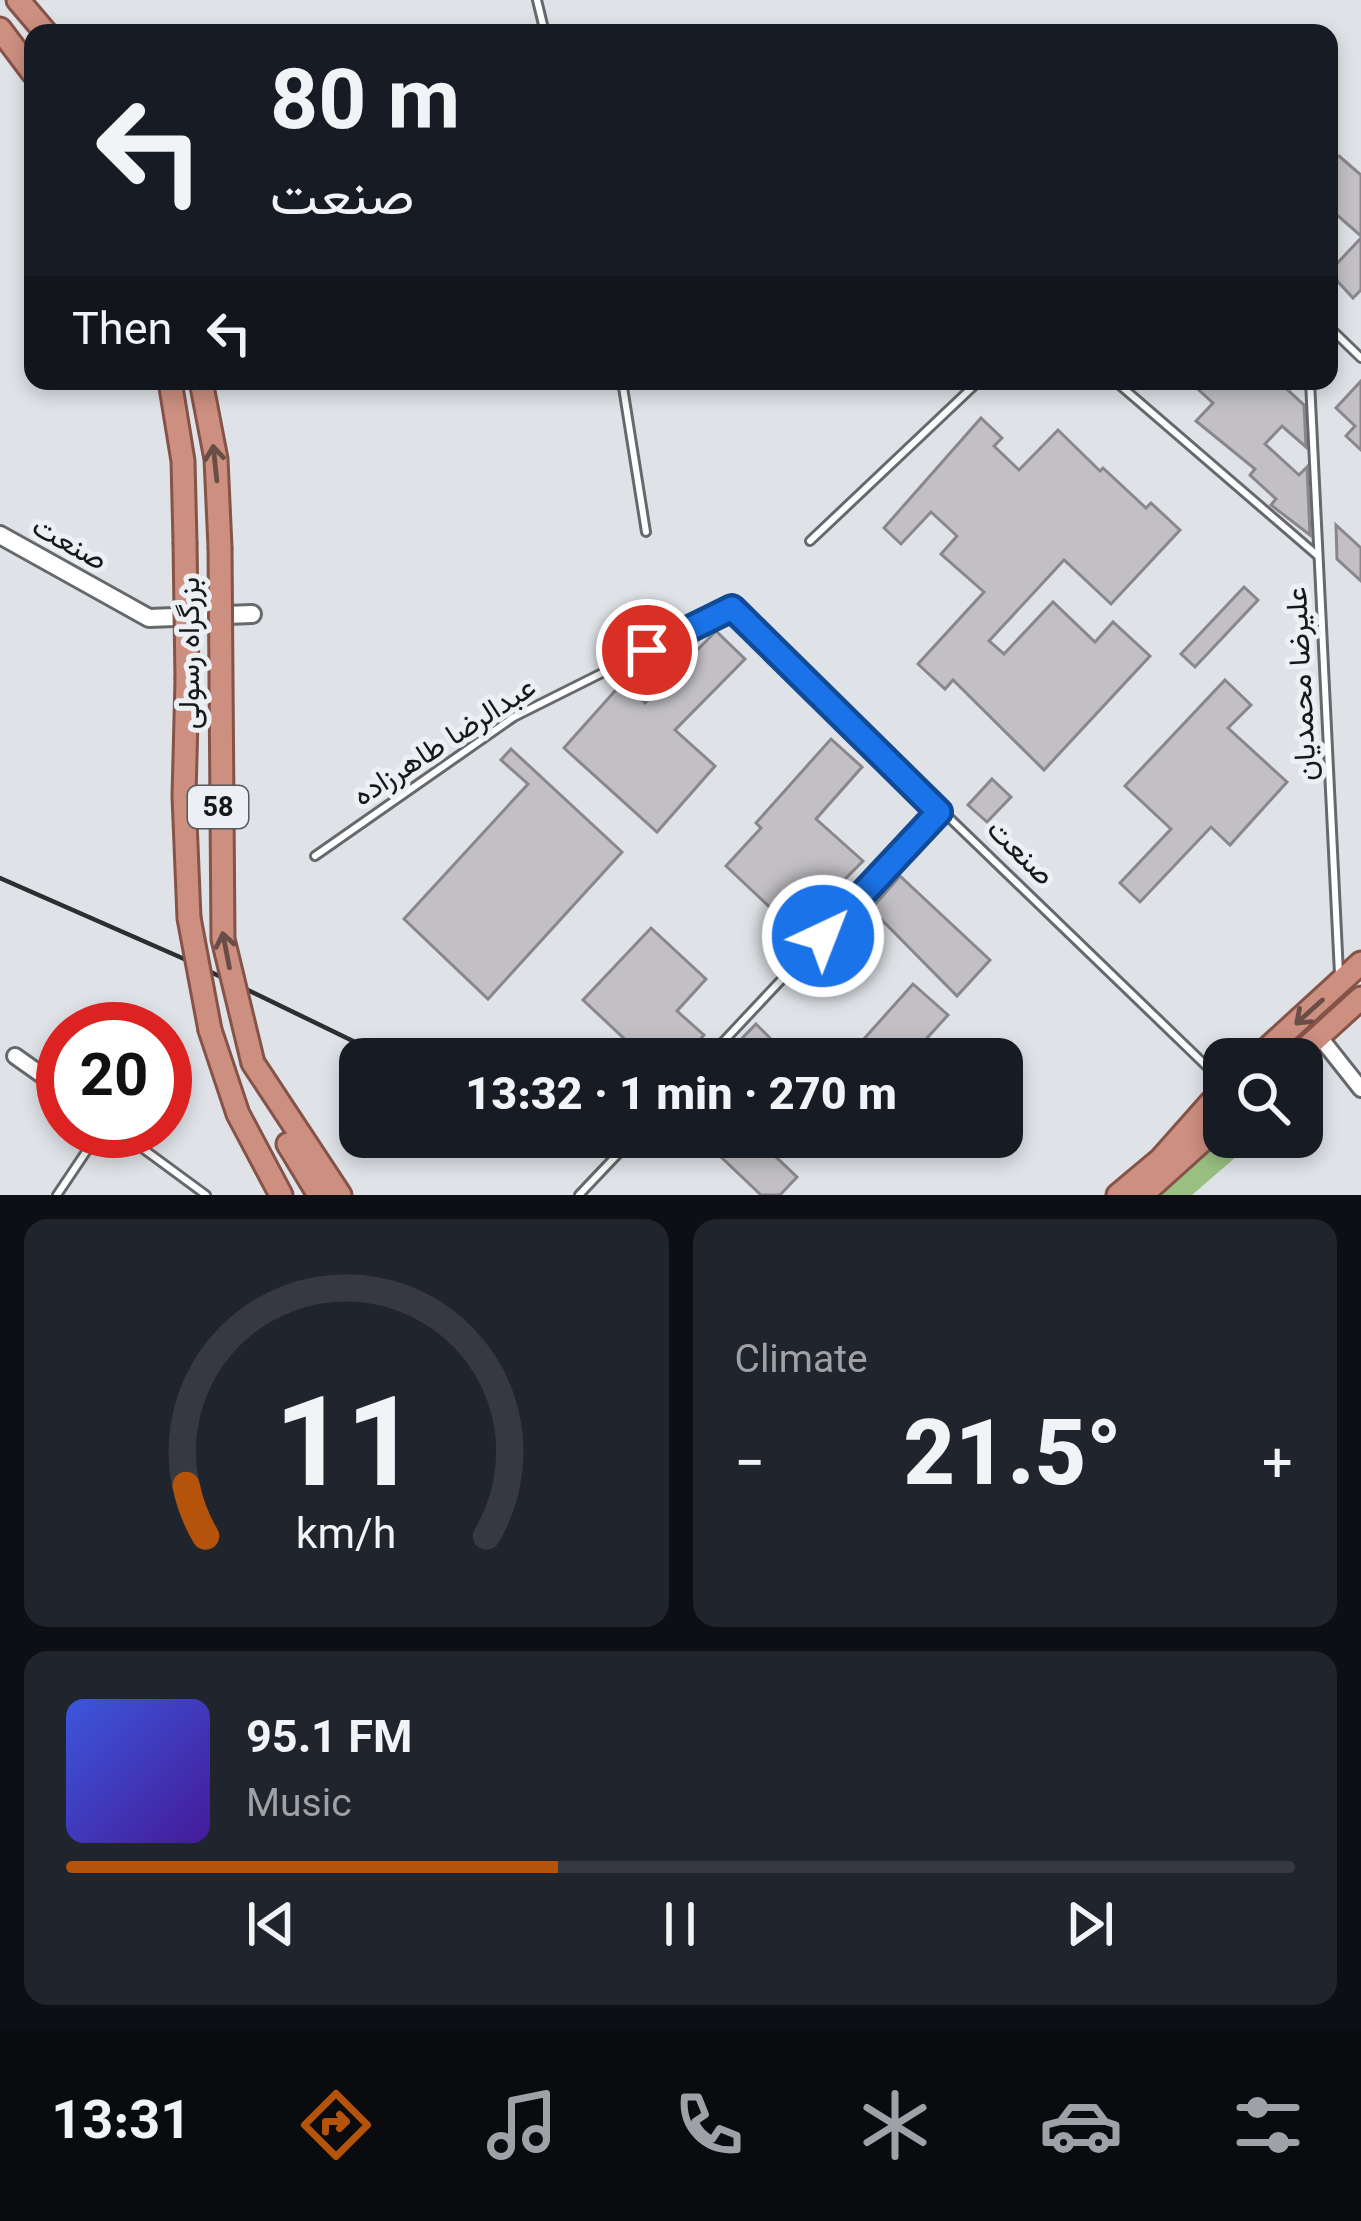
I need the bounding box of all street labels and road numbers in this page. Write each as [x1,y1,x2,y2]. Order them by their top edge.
street label: صنعت [22,505,115,585]
street label: بزرگراه رسولی [168,577,215,729]
street label: علیرضا محمدیان [1275,586,1332,782]
street label: عبدالرضا طاهرزاده [344,666,547,820]
road number: 58 [188,786,248,828]
street label: صنعت [974,809,1064,899]

